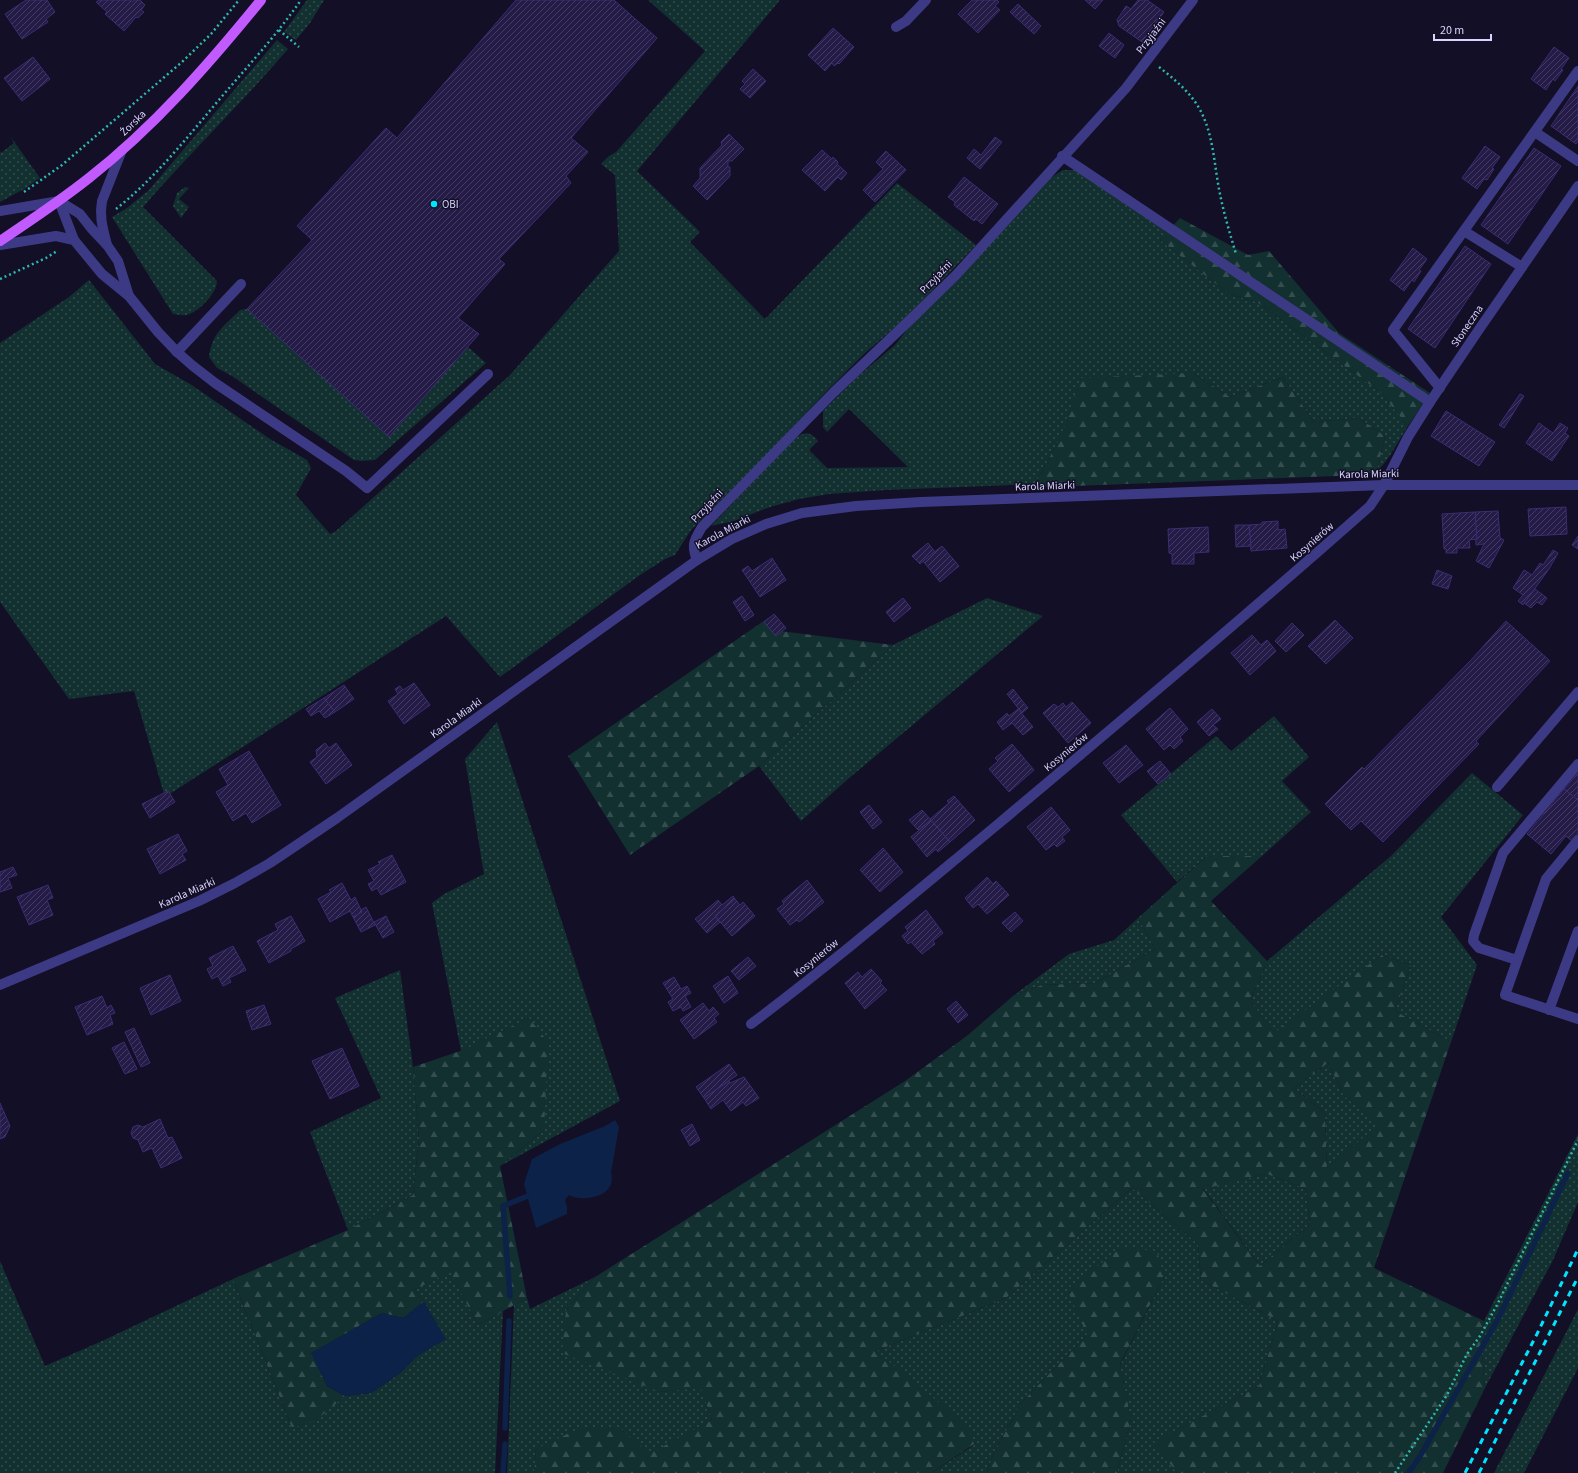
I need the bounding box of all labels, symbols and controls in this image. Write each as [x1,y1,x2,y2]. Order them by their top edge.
street label: Przyjaźni [1133,15,1169,57]
scale bar [1434,16,1491,42]
text: 20 m [1440,22,1464,39]
street label: Żorska [117,107,149,139]
place label: OBI [442,197,459,212]
marker: OBI [429,199,439,209]
street label: Przyjaźni [916,257,956,297]
street label: Słoneczna [1447,302,1487,350]
street label: Karola Miarki [1339,466,1399,482]
street label: Karola Miarki [1015,477,1075,495]
street label: Przyjaźni [687,486,727,526]
street label: Karola Miarki [693,511,753,553]
street label: Kosynierów [1287,519,1337,565]
street label: Karola Miarki [427,694,485,742]
street label: Kosynierów [1041,729,1091,775]
street label: Karola Miarki [156,874,218,912]
street label: Kosynierów [790,935,842,981]

